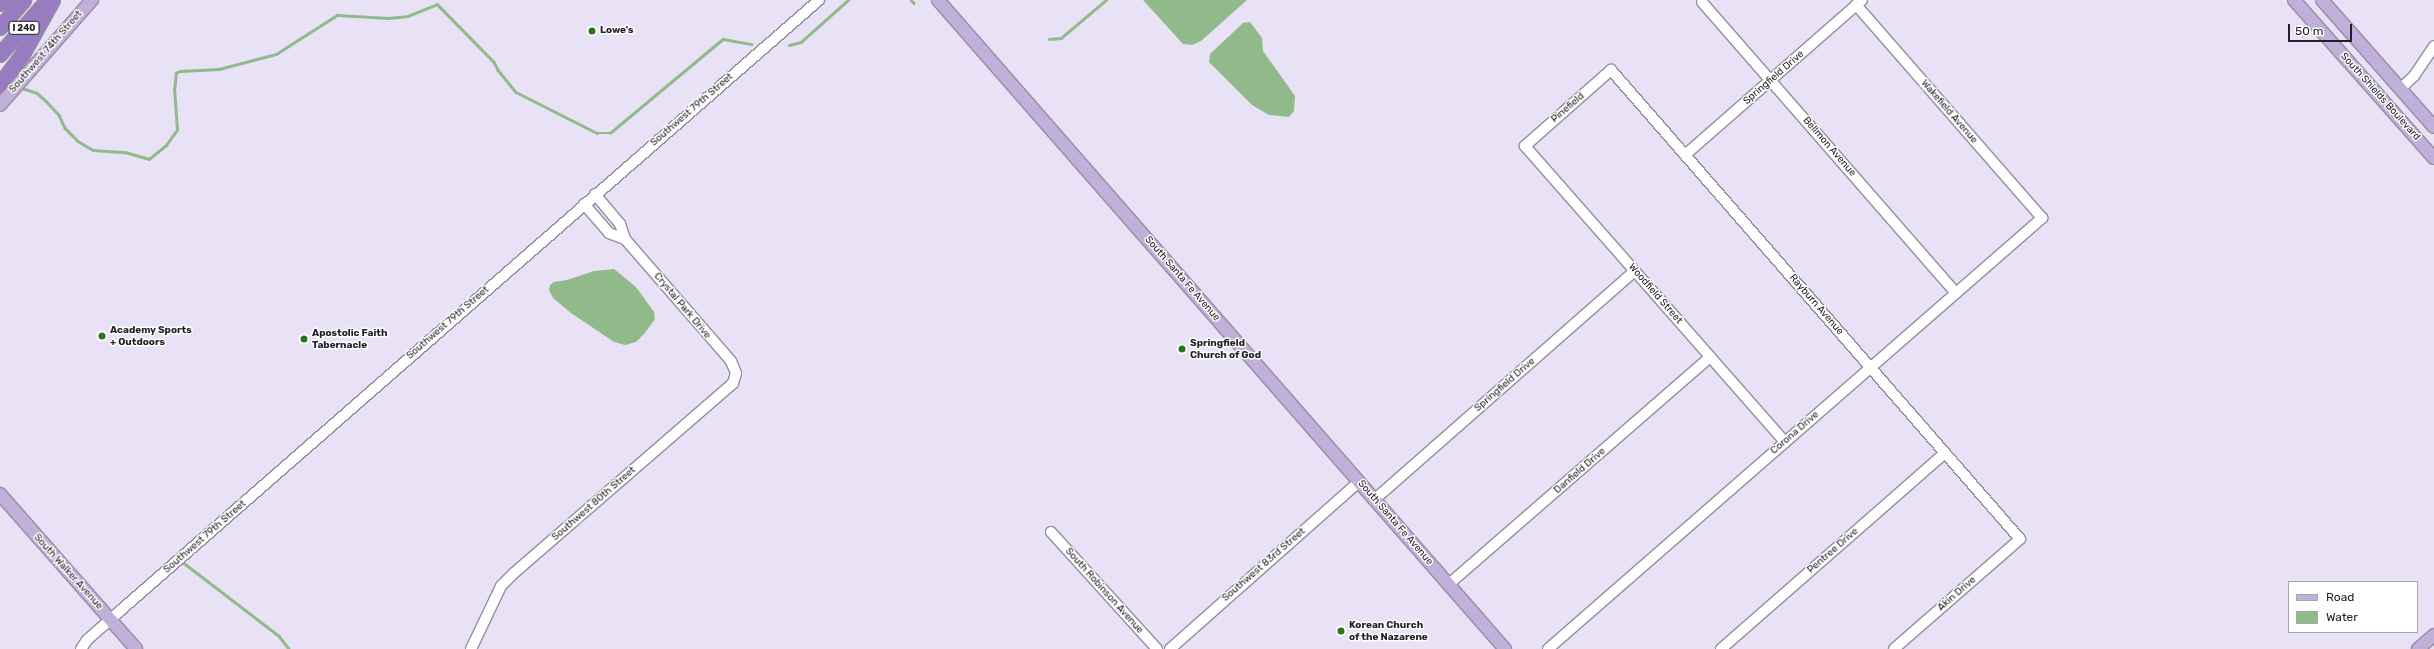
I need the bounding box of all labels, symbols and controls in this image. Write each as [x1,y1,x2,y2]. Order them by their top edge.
street label: Southwest 74th Street [7,8,85,96]
scale bar [2290,16,2354,42]
road number: I 240 [8,21,40,35]
text: 50 m [2295,24,2323,38]
place label: Lowe's [600,25,634,37]
marker: Lowe's [587,26,597,36]
street label: Springfield Drive [1741,48,1807,108]
street label: South Shields Boulevard [2338,51,2422,143]
street label: Southwest 79th Street [648,71,736,149]
street label: Wakefield Avenue [1918,78,1980,146]
street label: Pinefield [1549,90,1587,126]
street label: Bellmon Avenue [1800,115,1858,179]
street label: South Santa Fe Avenue [1142,234,1222,324]
street label: Woodfield Street [1626,261,1684,327]
street label: Crystal Park Drive [651,271,713,341]
street label: Rayburn Avenue [1786,272,1846,338]
street label: Southwest 79th Street [404,284,492,362]
place label: Academy Sports + Outdoors [110,324,192,348]
place label: Apostolic Faith Tabernacle [312,327,388,350]
marker: Academy Sports + Outdoors [97,331,107,341]
marker: Apostolic Faith Tabernacle [299,334,309,344]
place label: Springfield Church of God [1190,337,1261,360]
marker: Springfield Church of God [1177,344,1187,354]
street label: Springfield Drive [1472,355,1538,415]
street label: Corona Drive [1768,409,1822,457]
street label: Danfield Drive [1552,445,1608,497]
street label: Southwest 80th Street [550,464,638,544]
street label: South Santa Fe Avenue [1355,478,1435,568]
street label: Southwest 79th Street [161,498,249,576]
street label: Southwest 83rd Street [1220,526,1308,604]
street label: Pentree Drive [1805,526,1861,576]
street label: South Walker Avenue [31,532,105,612]
street label: South Robinson Avenue [1062,546,1146,636]
street label: Akin Drive [1935,574,1979,614]
legend [2288,581,2418,633]
text: Road [2326,590,2354,604]
text: Water [2326,610,2358,624]
place label: Korean Church of the Nazarene [1349,619,1428,642]
marker: Korean Church of the Nazarene [1336,626,1346,636]

